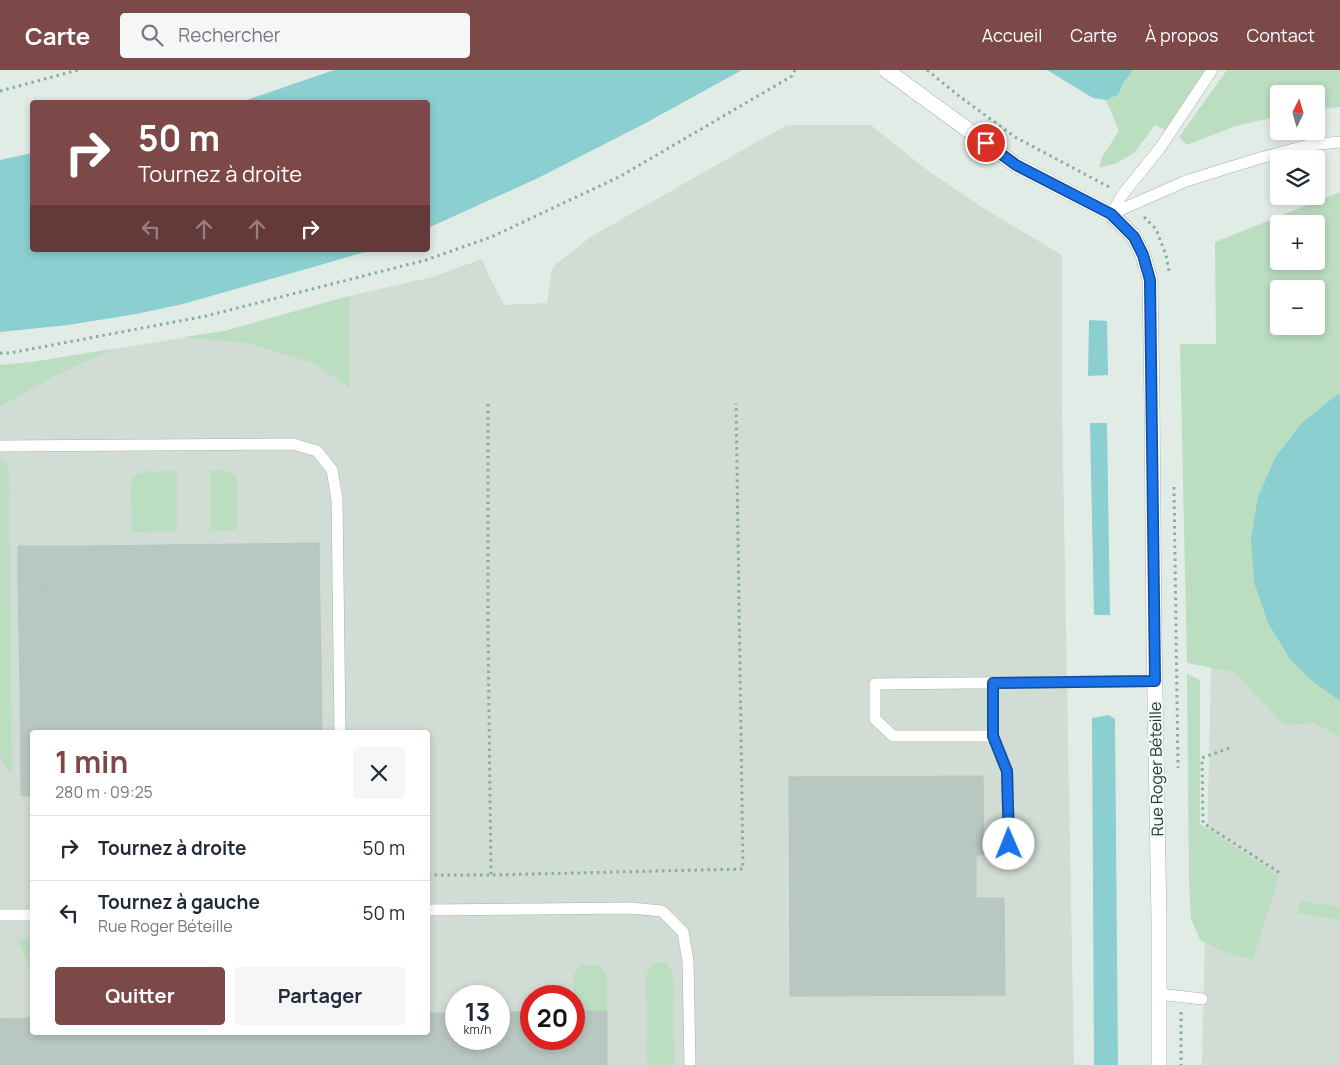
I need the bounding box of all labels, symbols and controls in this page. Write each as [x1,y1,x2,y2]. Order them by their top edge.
search box [120,13,470,58]
text: Carte [25,19,90,52]
icon: search [138,21,166,49]
text: Rechercher [178,22,281,48]
text: Accueil [982,23,1042,47]
text: Carte [1070,23,1117,47]
text: À propos [1145,23,1218,47]
text: Contact [1246,23,1315,47]
north arrow [1270,85,1325,140]
map controls [1270,85,1325,335]
text: 50 m [138,114,220,162]
icon: right [55,120,120,185]
pin [965,122,1007,164]
icon: arrive [972,129,1000,157]
button: layers [1270,150,1325,205]
text: Tournez à droite [138,159,302,189]
icon: left [137,215,165,243]
icon: ahead [190,215,218,243]
icon: ahead [243,215,271,243]
icon: right [296,215,324,243]
button: + [1270,215,1325,270]
button: − [1270,280,1325,335]
street label: Rue Roger Béteille [1144,701,1168,837]
text: 1 min [55,741,128,782]
button: close [353,747,405,799]
text: 280 m · 09:25 [55,781,153,803]
position arrow [982,817,1034,869]
icon: right [55,834,83,862]
text: Tournez à droite [98,835,246,861]
text: 50 m [363,835,405,861]
text: Tournez à gauche [98,889,260,915]
icon: left [55,899,83,927]
text: 50 m [363,900,405,926]
text: Rue Roger Béteille [98,915,233,937]
button: Quitter [55,967,225,1025]
button: Partager [235,967,405,1025]
speed limit sign: 20 [520,985,585,1050]
text: 13 [465,994,490,1029]
text: km/h [464,1021,491,1038]

